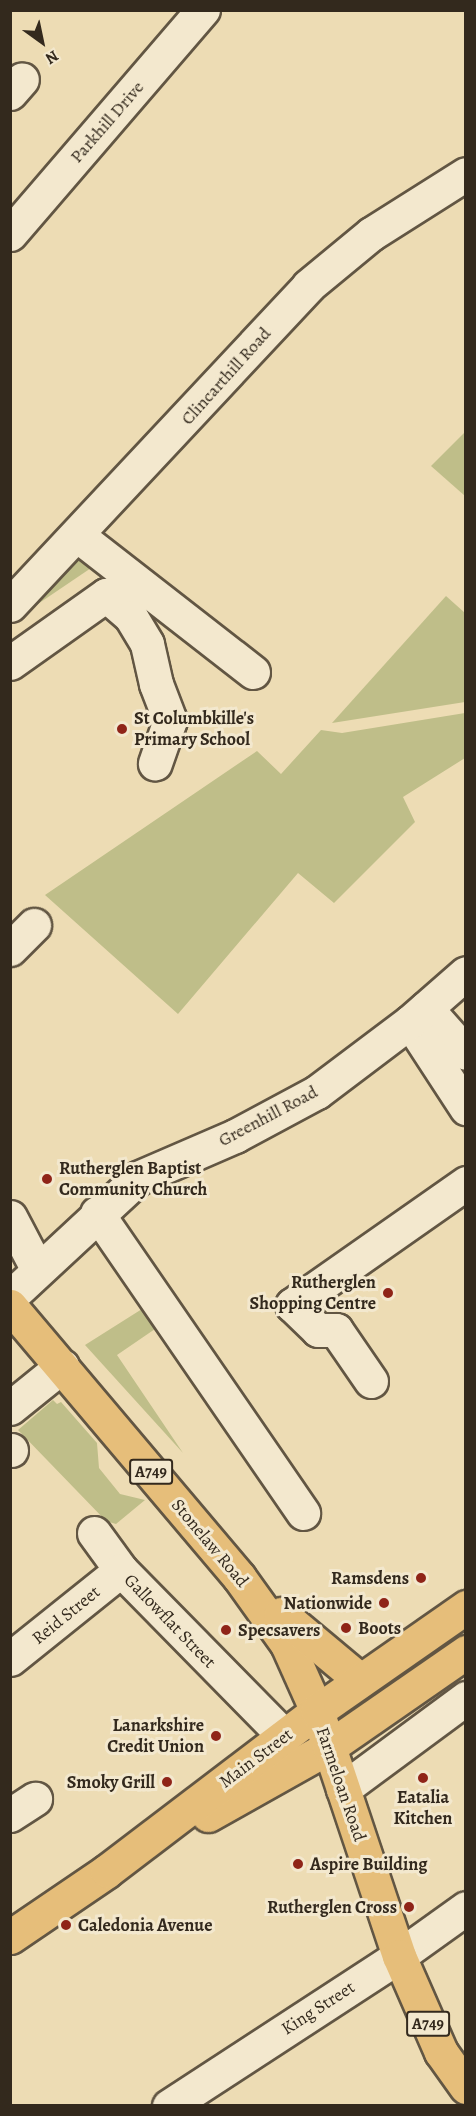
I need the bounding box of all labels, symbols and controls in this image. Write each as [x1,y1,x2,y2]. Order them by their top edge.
north arrow [12,12,72,72]
text: N [41,45,63,69]
street label: Parkhill Drive [66,77,148,167]
street label: Clincarthill Road [177,323,275,429]
place label: St Columbkille's Primary School [134,708,254,750]
marker: St Columbkille's Primary School [115,722,129,736]
street label: Greenhill Road [215,1081,321,1151]
place label: Rutherglen Baptist Community Church [59,1158,207,1200]
marker: Rutherglen Baptist Community Church [40,1172,54,1186]
place label: Rutherglen Shopping Centre [250,1272,376,1314]
marker: Rutherglen Shopping Centre [381,1286,395,1300]
road number: A749 [128,1459,174,1485]
street label: Stonelaw Road [167,1494,253,1592]
place label: Ramsdens [331,1567,409,1589]
street label: Gallowflat Street [120,1569,220,1673]
marker: Ramsdens [414,1571,428,1585]
street label: Reid Street [28,1581,104,1649]
place label: Nationwide [284,1592,372,1614]
marker: Nationwide [377,1596,391,1610]
place label: Boots [358,1617,401,1639]
place label: Specsavers [238,1619,320,1641]
marker: Boots [339,1621,353,1635]
marker: Specsavers [219,1623,233,1637]
place label: Lanarkshire Credit Union [107,1715,204,1758]
street label: Main Street [215,1723,297,1793]
street label: Farmeloan Road [311,1724,371,1844]
marker: Lanarkshire Credit Union [209,1729,223,1743]
place label: Smoky Grill [67,1771,155,1793]
marker: Eatalia Kitchen [416,1771,430,1785]
marker: Smoky Grill [160,1775,174,1789]
place label: Eatalia Kitchen [394,1787,452,1830]
place label: Aspire Building [310,1853,428,1875]
marker: Aspire Building [291,1857,305,1871]
place label: Rutherglen Cross [267,1896,397,1918]
marker: Rutherglen Cross [402,1900,416,1914]
place label: Caledonia Avenue [78,1914,213,1936]
marker: Caledonia Avenue [59,1918,73,1932]
street label: King Street [277,1976,359,2040]
road number: A749 [406,2011,450,2037]

